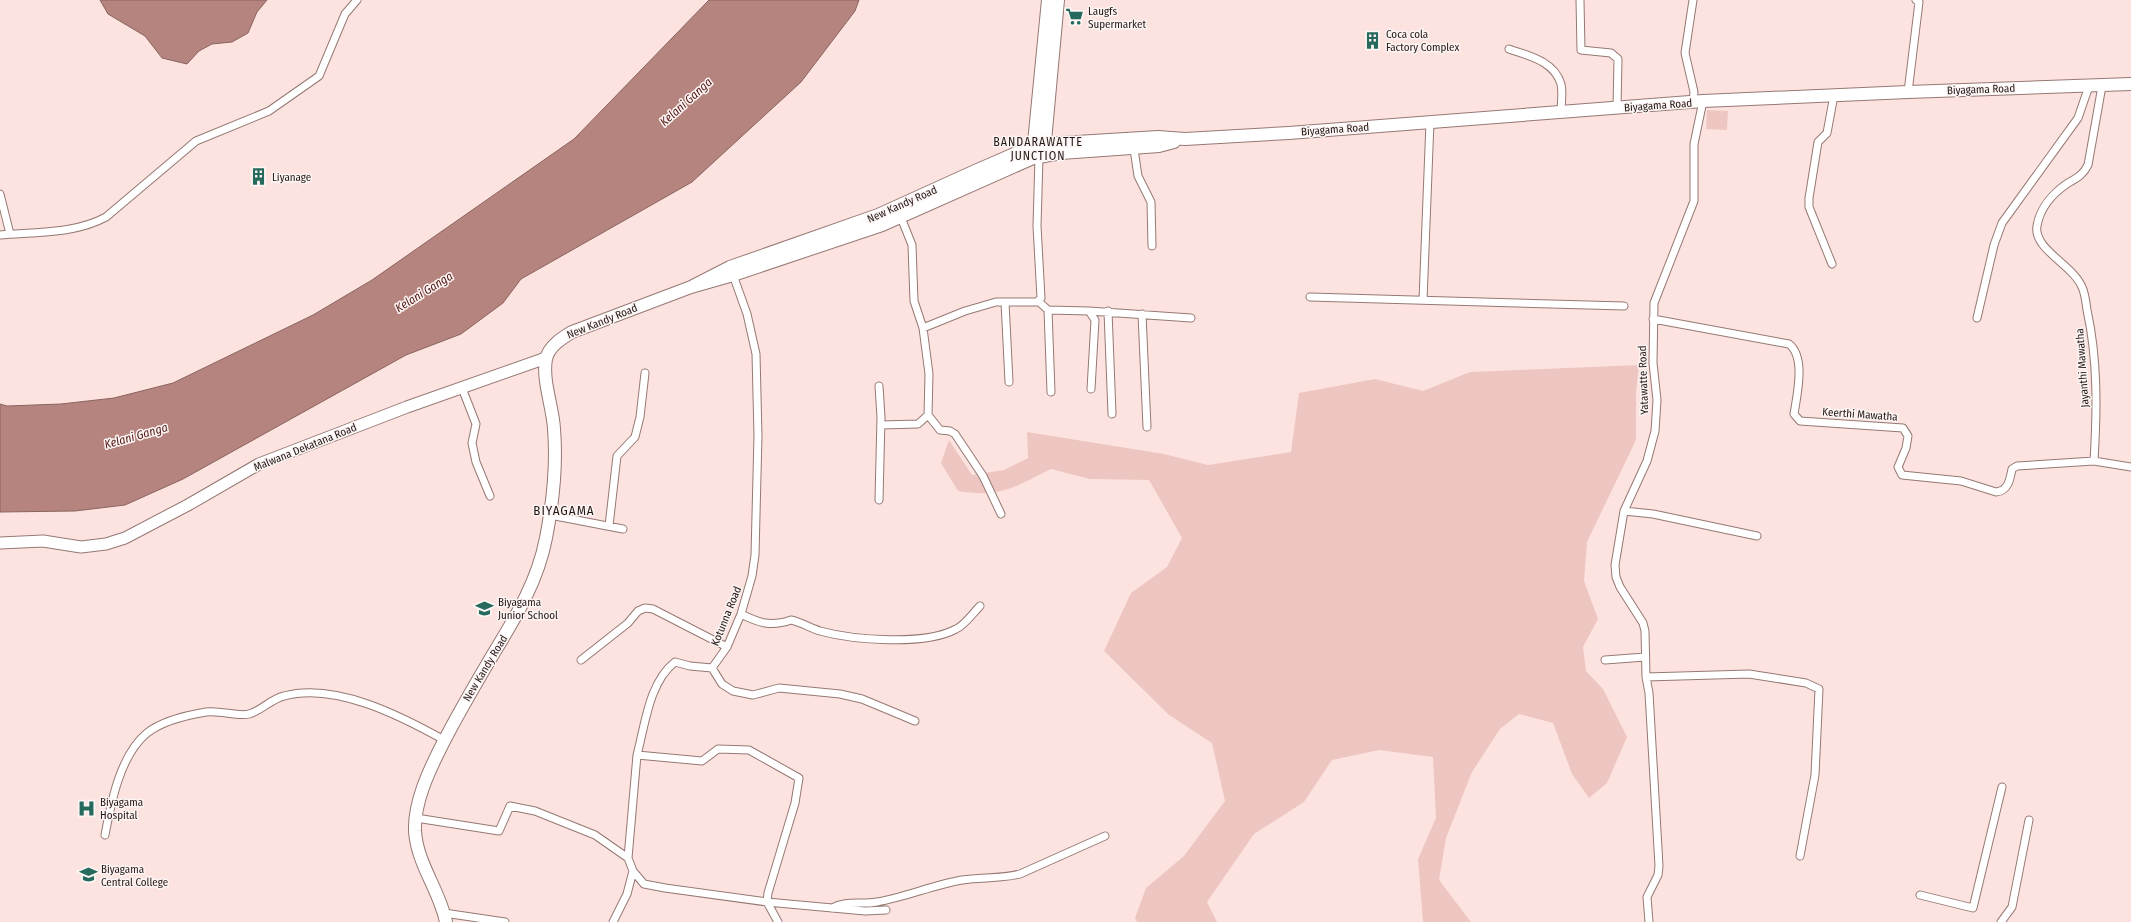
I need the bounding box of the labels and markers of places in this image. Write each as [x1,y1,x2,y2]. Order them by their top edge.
place label: Laugfs Supermarket [1088,5,1146,31]
supermarket icon: Laugfs Supermarket [1065,7,1085,27]
place label: Coca cola Factory Complex [1386,28,1459,54]
building icon: Coca cola Factory Complex [1363,30,1383,50]
building icon: Liyanage [249,167,269,187]
place label: Liyanage [272,171,311,184]
place label: Biyagama Junior School [498,596,558,622]
school or university icon: Biyagama Junior School [475,598,495,618]
place label: Biyagama Hospital [100,796,143,822]
hospital icon: Biyagama Hospital [77,798,97,818]
place label: Biyagama Central College [101,863,168,889]
school or university icon: Biyagama Central College [78,865,98,885]

